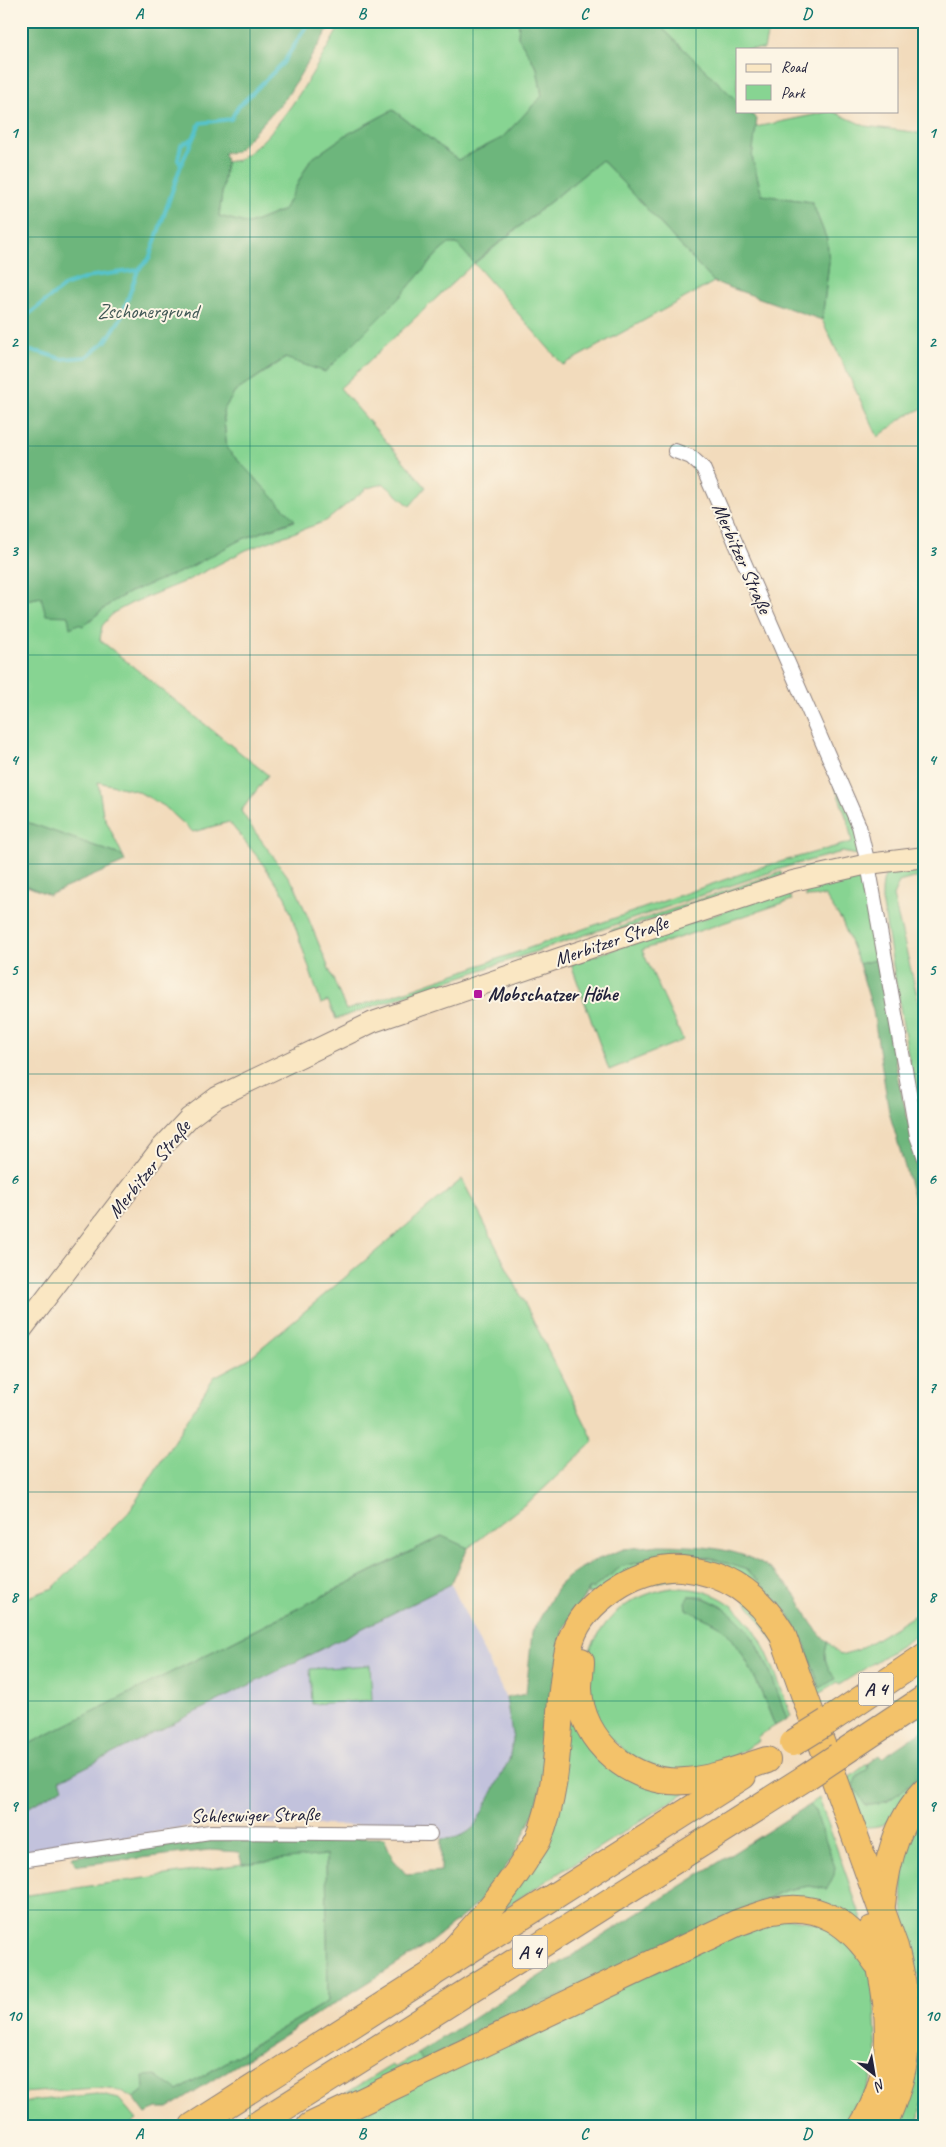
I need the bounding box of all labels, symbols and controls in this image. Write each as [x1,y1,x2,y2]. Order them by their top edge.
text: A [135,4,145,24]
text: B [358,4,368,24]
text: C [580,4,590,24]
text: D [802,4,813,24]
legend [736,48,898,112]
text: Road [781,58,808,77]
text: Park [781,84,806,103]
text: 1 [10,123,19,143]
text: 1 [928,123,937,143]
park label: Zschonergrund [97,299,202,324]
text: 2 [10,332,19,352]
text: 2 [928,332,937,352]
street label: Merbitzer Straße [706,499,778,619]
text: 3 [10,541,19,561]
text: 3 [928,541,937,561]
text: 4 [10,750,19,770]
text: 4 [928,750,937,770]
street label: Merbitzer Straße [551,909,673,972]
text: 5 [11,960,20,980]
text: 5 [929,960,938,980]
place label: Mobschatzer Höhe [488,982,620,1007]
marker: Mobschatzer Höhe [472,988,484,1000]
street label: Merbitzer Straße [102,1114,197,1223]
text: 6 [10,1169,19,1189]
text: 6 [928,1169,937,1189]
text: 7 [10,1378,19,1398]
text: 7 [928,1378,937,1398]
text: 8 [10,1587,19,1607]
text: 8 [928,1587,937,1607]
road number: A 4 [858,1672,894,1706]
text: 9 [10,1796,19,1816]
text: 9 [928,1796,937,1816]
street label: Schleswiger Straße [190,1801,321,1829]
road number: A 4 [512,1935,548,1968]
text: 10 [7,2006,23,2026]
text: 10 [925,2006,941,2026]
north arrow [848,2050,898,2100]
text: N [870,2075,889,2095]
text: A [135,2124,145,2144]
text: B [358,2124,368,2144]
text: C [580,2124,590,2144]
text: D [802,2124,813,2144]

